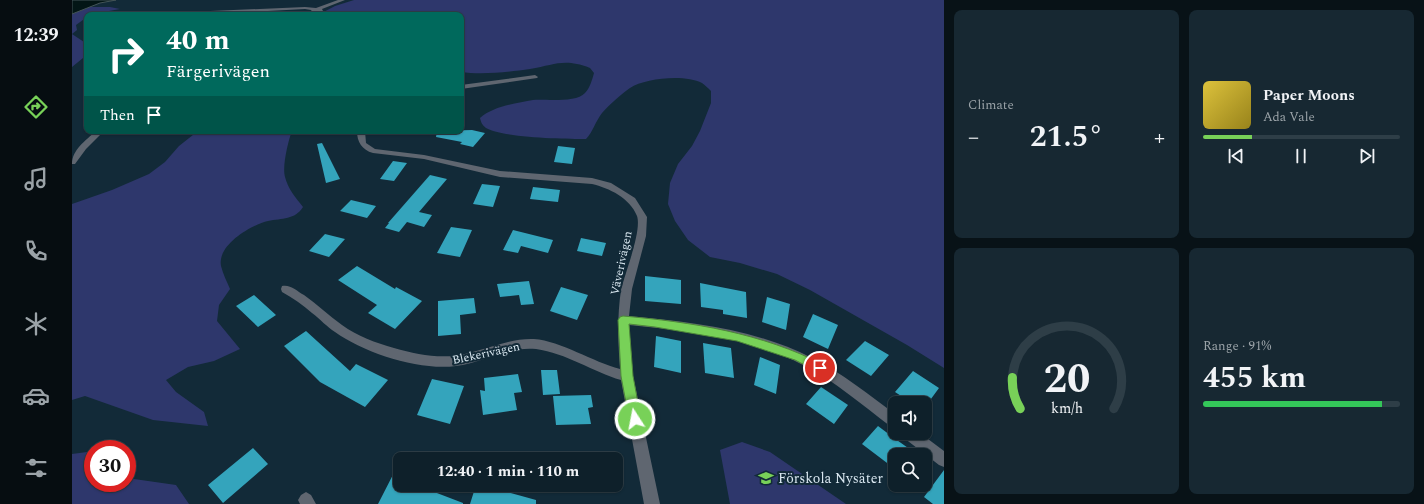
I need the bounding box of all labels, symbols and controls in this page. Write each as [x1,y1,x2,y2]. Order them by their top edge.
text: 40 m [166,19,230,62]
text: 12:39 [13,22,59,49]
icon: right [100,28,152,80]
text: Färgerivägen [166,58,270,85]
text: Paper Moons [1263,84,1355,107]
icon: directions [22,93,50,121]
text: Climate [968,95,1014,115]
text: Then [100,104,135,127]
icon: arrive [143,104,165,126]
text: Ada Vale [1263,107,1315,127]
text: 21.5° [1030,114,1103,160]
text: − [968,121,979,154]
text: + [1154,121,1165,154]
icon: previous [1225,145,1247,167]
icon: pause [1290,145,1312,167]
icon: next [1356,145,1378,167]
icon: music [22,165,50,193]
street label: Väverivägen [605,229,638,297]
icon: phone [22,237,50,265]
icon: climate [22,310,50,338]
text: Range · 91% [1203,336,1271,356]
street label: Blekerivägen [451,337,522,370]
text: 20 [1043,348,1090,411]
pin [803,351,837,385]
text: 455 km [1203,355,1306,401]
icon: arrive [809,357,831,379]
icon: car [22,382,50,410]
map controls [888,396,932,492]
button: sound [888,396,932,440]
position arrow [614,398,656,440]
text: km/h [1050,398,1083,420]
speed limit sign: 30 [84,440,136,492]
button: search [888,448,932,492]
icon: filters [22,454,50,482]
text: 12:40 · 1 min · 110 m [437,460,579,483]
place label: Förskola Nysäter [778,468,883,489]
school or university icon: Förskola Nysäter [757,469,775,487]

